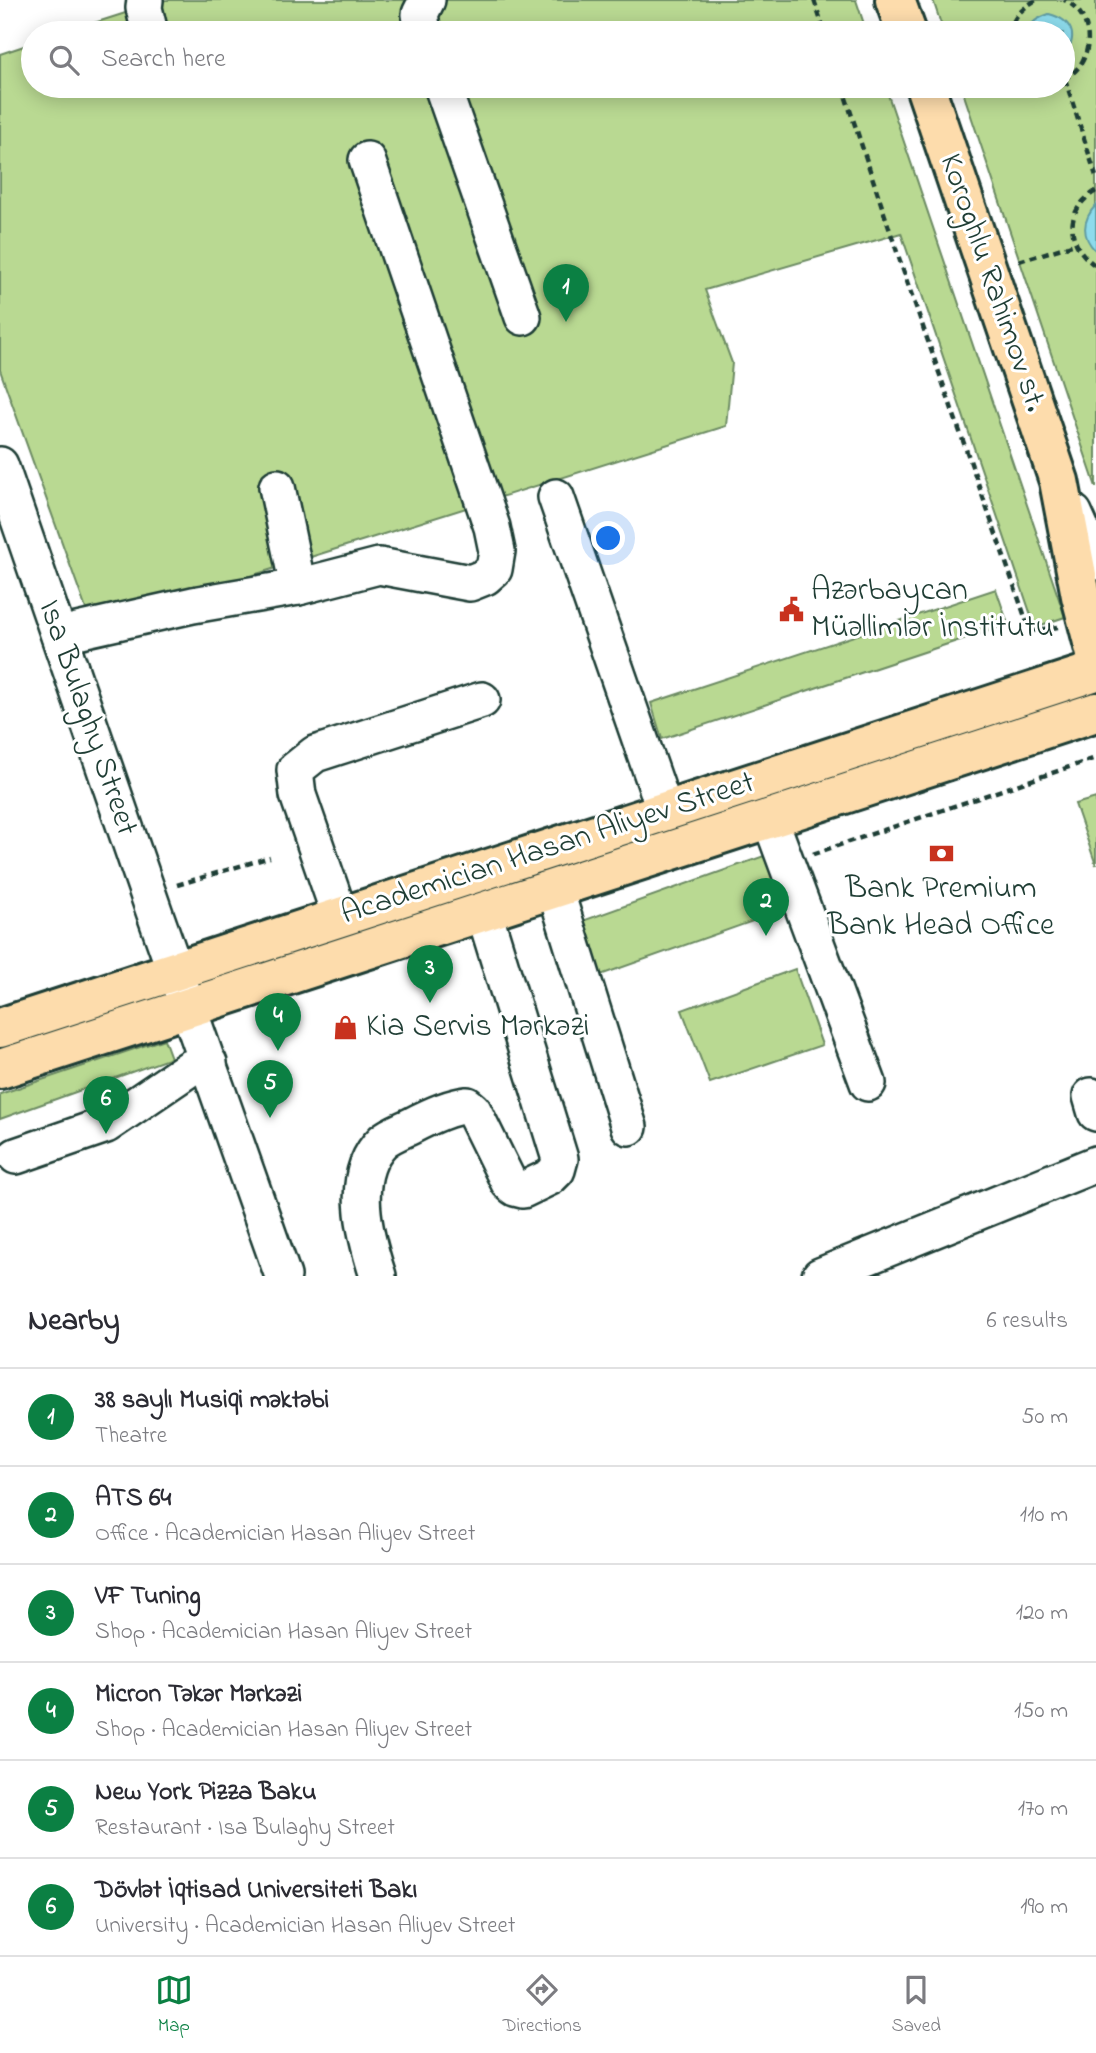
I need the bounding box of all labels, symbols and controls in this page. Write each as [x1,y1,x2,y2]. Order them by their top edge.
search box [21,21,1075,98]
icon: search [45,41,83,79]
text: Search here [101,41,226,79]
street label: Koroghlu Rahimov st. [926,148,1058,418]
pin: 1 [543,264,589,322]
your location [591,521,625,555]
place label: Azərbaycan Müəllimlər İnstitutu [811,568,1054,652]
street label: Isa Bulaghy Street [25,594,149,842]
public building icon: Azərbaycan Müəllimlər İnstitutu [777,595,805,623]
street label: Academician Hasan Aliyev Street [335,760,761,938]
bank icon: Bank Premium Bank Head Office [927,839,955,867]
place label: Bank Premium Bank Head Office [827,866,1055,950]
pin: 2 [743,878,789,936]
pin: 3 [407,945,453,1003]
pin: 4 [255,993,301,1051]
place label: Kia Servis Mərkəzi [366,1004,590,1051]
shop icon: Kia Servis Mərkəzi [332,1013,360,1041]
pin: 5 [247,1060,293,1118]
pin: 6 [83,1076,129,1134]
text: Nearby [28,1300,120,1344]
text: 6 results [987,1305,1068,1338]
text: 38 saylı Musiqi məktəbi [95,1382,329,1420]
text: 1 [47,1401,55,1434]
text: 50 m [1021,1401,1068,1434]
text: Theatre [95,1420,167,1453]
text: ATS 64 [95,1480,171,1518]
text: 2 [45,1499,57,1532]
text: 110 m [1020,1499,1068,1532]
text: Office · Academician Hasan Aliyev Street [95,1518,475,1551]
text: VF Tuning [95,1578,201,1616]
text: 3 [46,1597,56,1630]
text: 120 m [1016,1597,1068,1630]
text: Shop · Academician Hasan Aliyev Street [95,1616,472,1649]
text: Micron Təkər Mərkəzi [95,1676,302,1714]
text: 4 [46,1695,56,1728]
text: 150 m [1014,1695,1068,1728]
text: Shop · Academician Hasan Aliyev Street [95,1714,472,1747]
text: New York Pizza Baku [95,1774,317,1812]
text: 5 [44,1793,58,1826]
text: 170 m [1018,1793,1068,1826]
text: Restaurant · Isa Bulaghy Street [95,1812,395,1845]
text: Dövlət İqtisad Universiteti Bakı [95,1872,417,1910]
text: 6 [46,1891,56,1924]
text: 190 m [1020,1891,1068,1924]
text: University · Academician Hasan Aliyev Street [95,1910,516,1943]
tab: Map [155,1971,193,2040]
tab: Directions [503,1971,582,2040]
tab: Saved [892,1971,941,2040]

